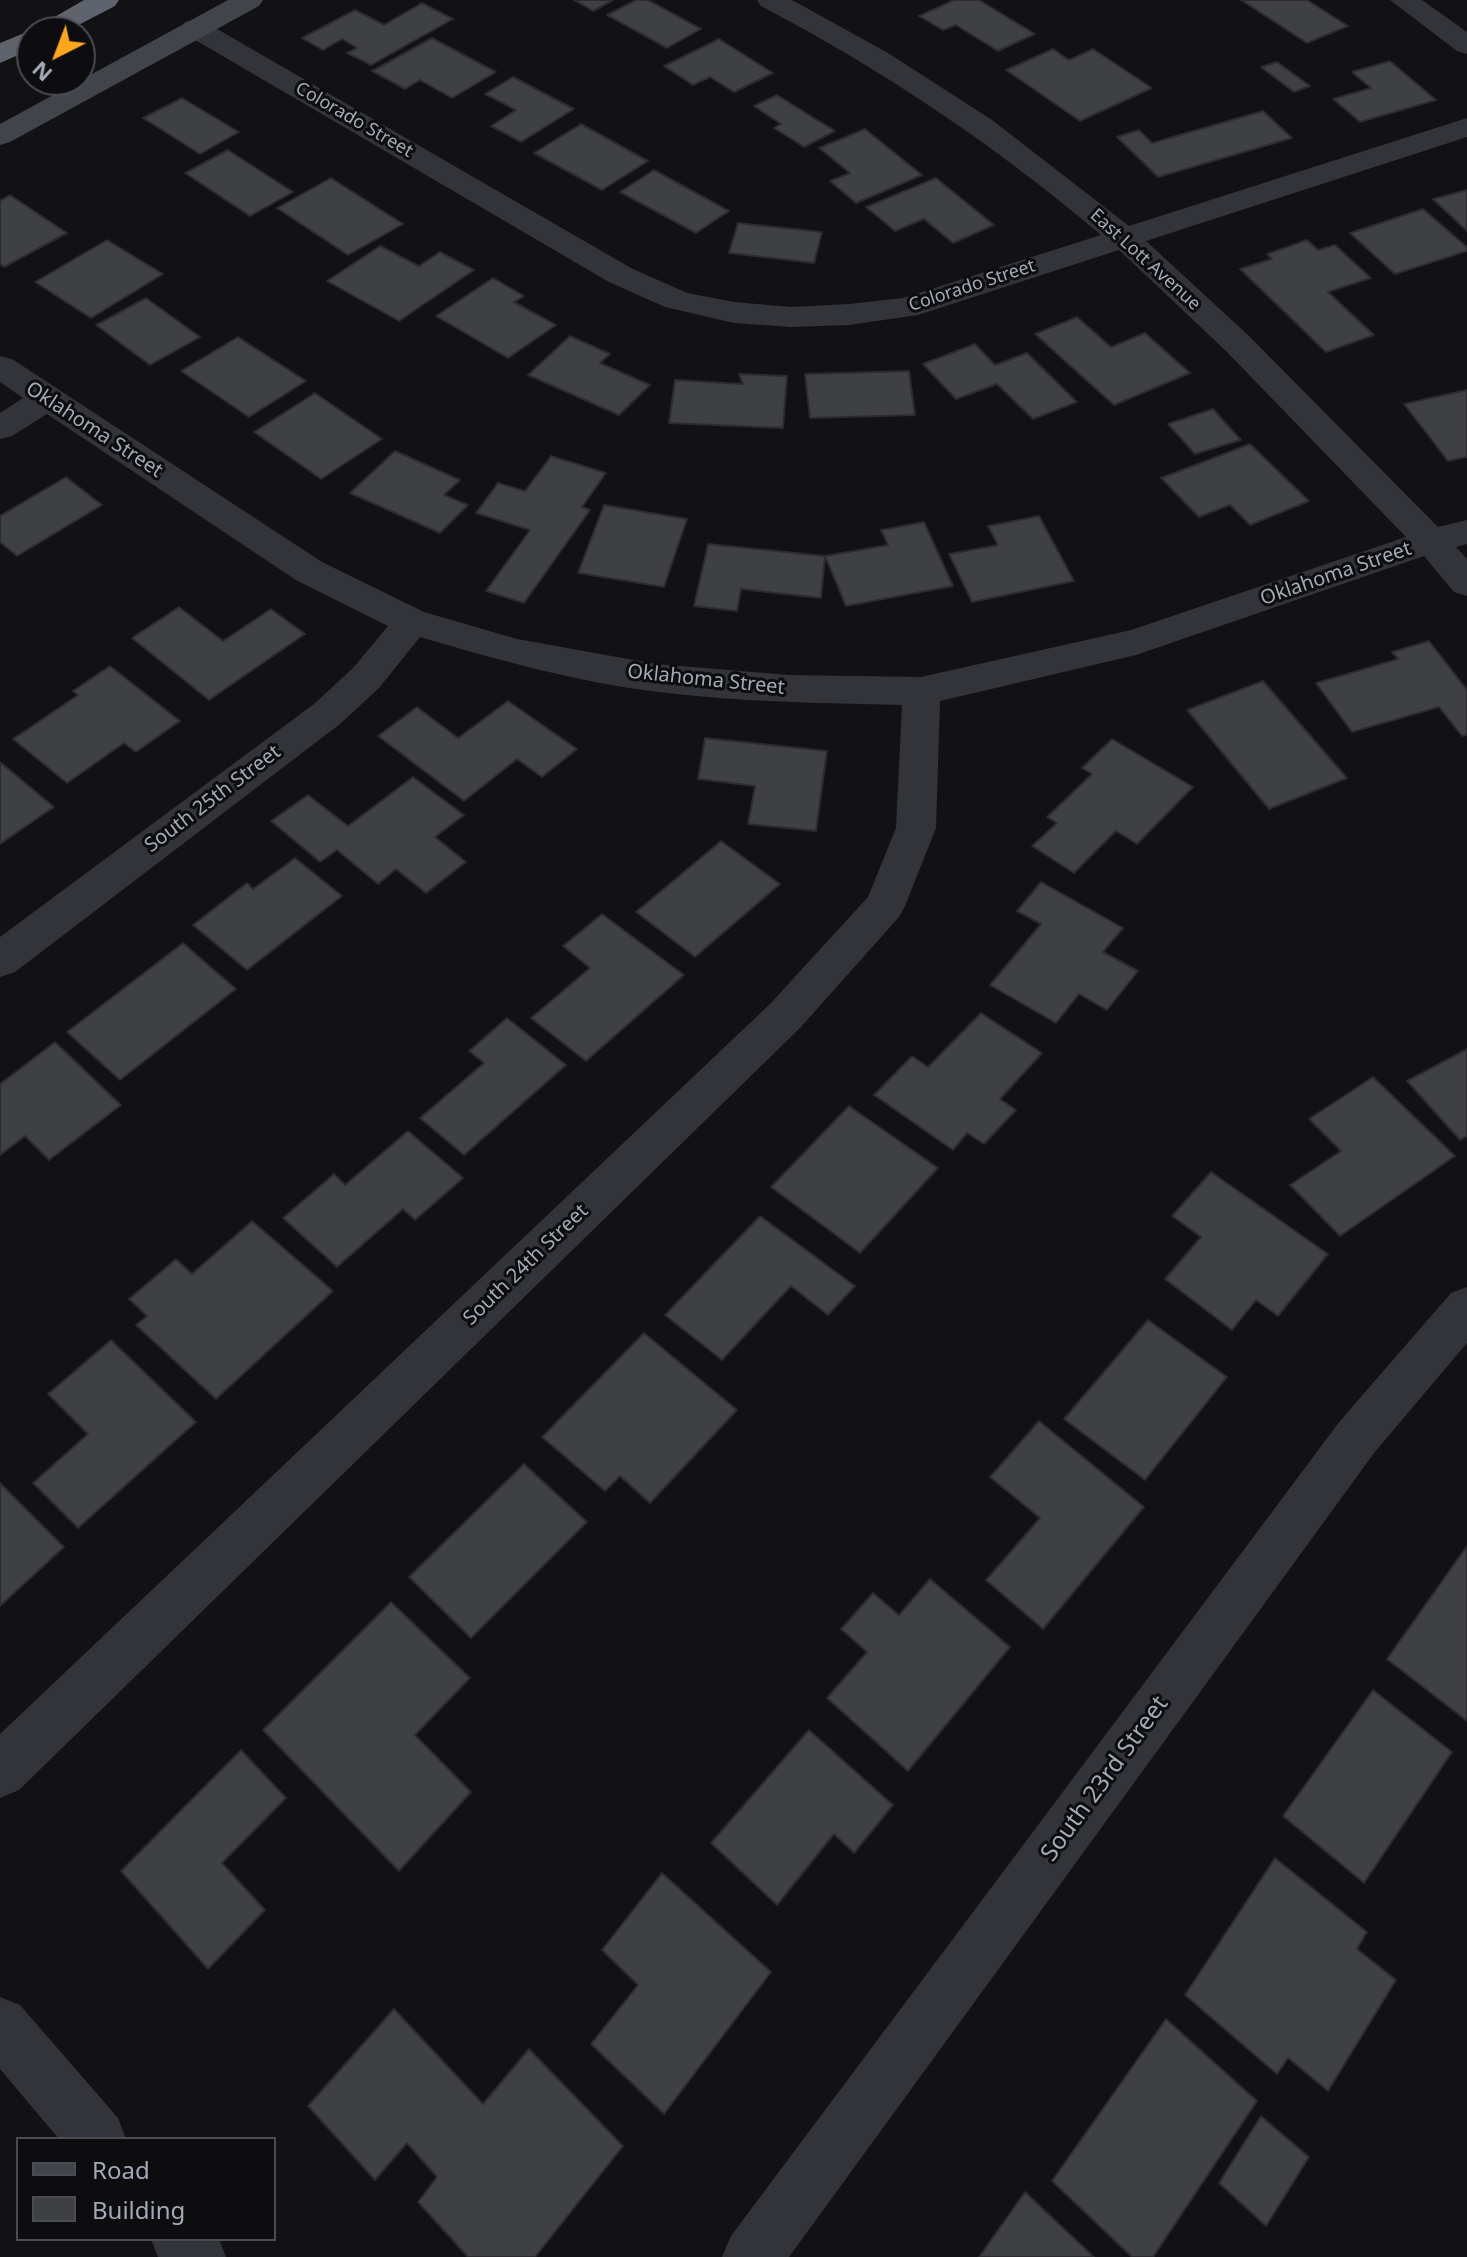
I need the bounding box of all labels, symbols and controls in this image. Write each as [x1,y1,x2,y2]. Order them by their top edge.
north arrow [16,16,96,96]
text: N [25,55,58,89]
street label: Colorado Street [291,78,417,162]
street label: East Lott Avenue [1085,205,1205,315]
street label: Colorado Street [906,255,1038,317]
street label: Oklahoma Street [21,377,167,483]
street label: Oklahoma Street [1257,537,1415,611]
street label: Oklahoma Street [626,660,786,700]
street label: South 25th Street [140,740,286,858]
street label: South 24th Street [459,1200,593,1330]
street label: South 23rd Street [1035,1691,1175,1867]
legend [16,2137,276,2241]
text: Road [92,2153,150,2186]
text: Building [92,2193,185,2226]

